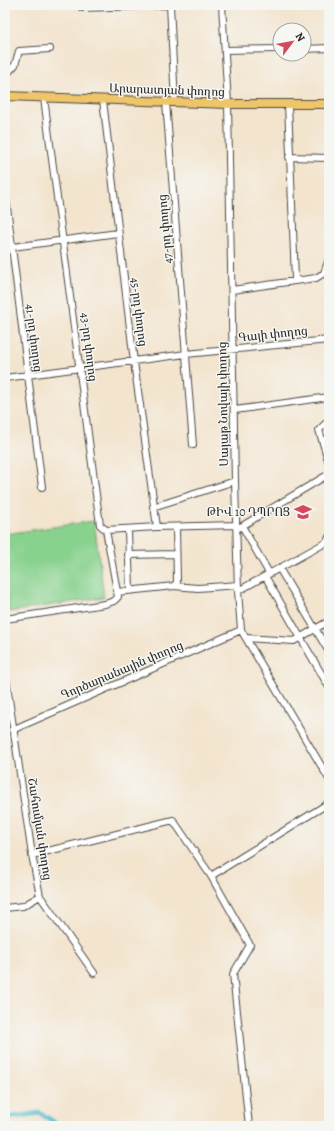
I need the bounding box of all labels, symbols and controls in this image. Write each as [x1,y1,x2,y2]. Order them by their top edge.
north arrow [272,22,312,62]
text: N [292,30,309,44]
street label: Արարատյան փողոց [109,80,225,100]
street label: 47-րդ փողոց [154,194,176,264]
street label: 45-րդ փողոց [127,276,151,348]
street label: 41-րդ փողոց [22,303,46,373]
street label: 43-րդ փողոց [77,312,101,382]
street label: Գայի փողոց [238,322,308,346]
street label: Սայաթ Նովայի փողոց [214,341,232,467]
school or university icon: ԹԻՎ 10 ԴՊՐՈՑ [293,502,313,522]
place label: ԹԻՎ 10 ԴՊՐՈՑ [206,504,290,520]
street label: Գործարանային փողոց [58,637,186,703]
street label: Շահումյան փողոց [24,777,56,881]

